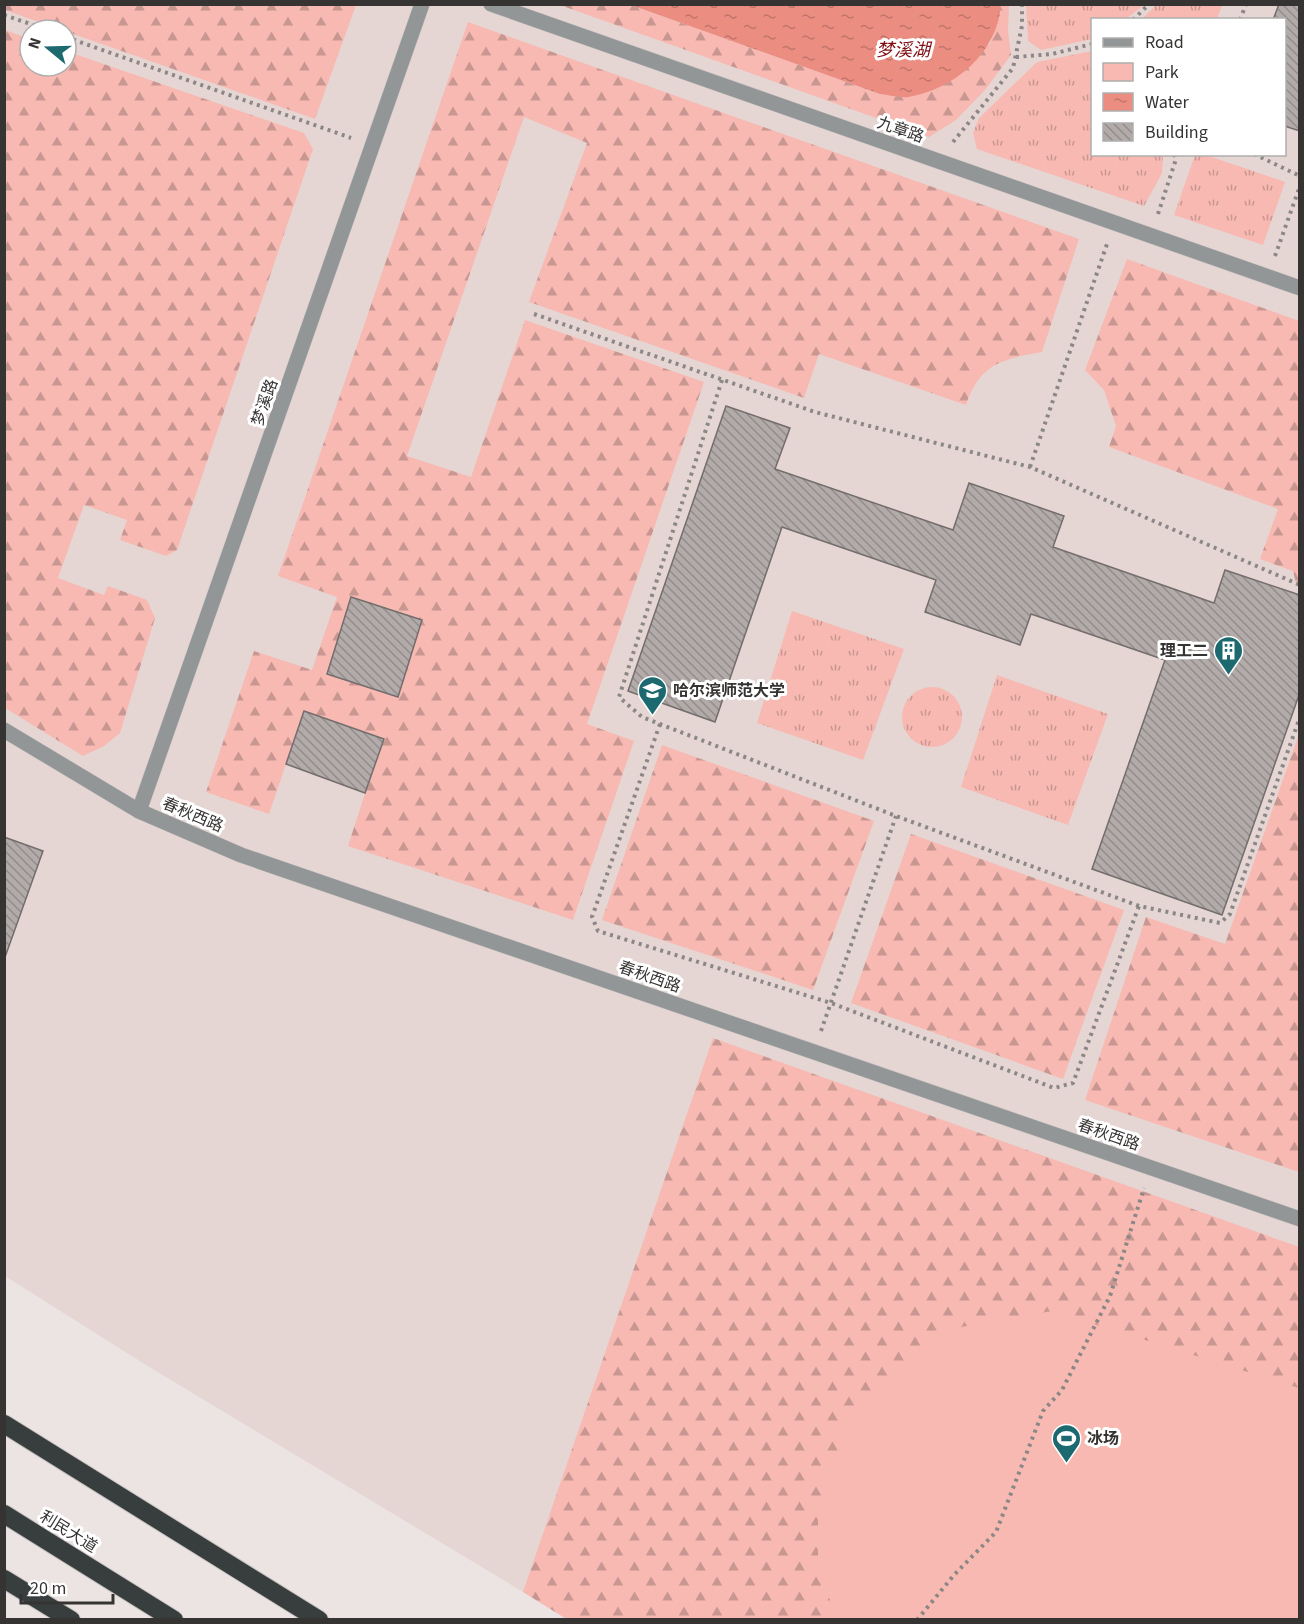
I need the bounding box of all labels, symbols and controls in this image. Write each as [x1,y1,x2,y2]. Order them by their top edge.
north arrow [18,18,78,78]
legend [1091,18,1286,156]
text: Road [1145,30,1184,55]
text: N [23,35,47,52]
water label: 梦溪湖 [876,38,933,63]
text: Park [1145,60,1179,85]
text: Water [1145,90,1189,115]
street label: 九章路 [874,112,927,148]
text: Building [1145,120,1208,145]
street label: 梦溪路 [247,376,283,429]
building icon: 理工二 [1213,634,1245,676]
place label: 理工二 [1160,640,1208,662]
school or university icon: 哈尔滨师范大学 [636,674,668,716]
place label: 哈尔滨师范大学 [673,680,785,702]
street label: 春秋西路 [159,792,226,838]
street label: 春秋西路 [616,956,684,998]
street label: 春秋西路 [1075,1114,1143,1156]
sports icon: 冰场 [1050,1422,1082,1464]
place label: 冰场 [1087,1428,1119,1450]
street label: 利民大道 [35,1506,101,1558]
scale bar [21,1567,112,1605]
text: 20 m [30,1576,66,1601]

